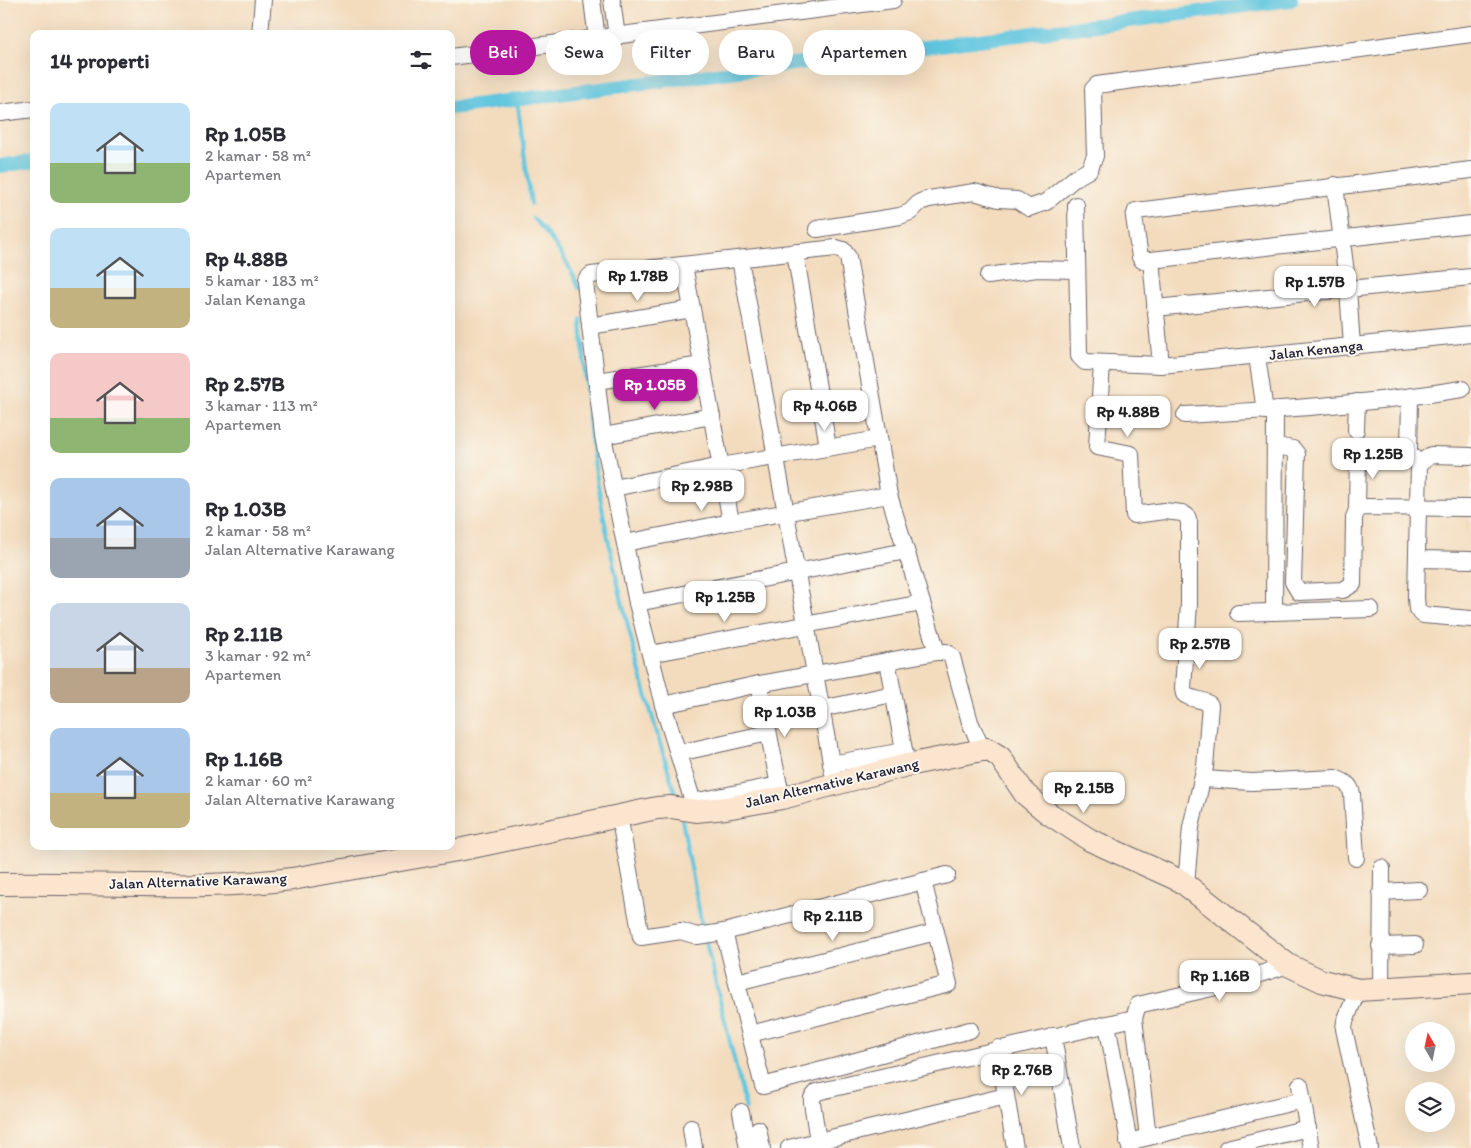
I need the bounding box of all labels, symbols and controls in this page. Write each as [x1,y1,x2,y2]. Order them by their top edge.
chip: Beli [470,30,536,75]
chip: Sewa [546,30,622,75]
chip: Filter [632,30,709,75]
chip: Baru [719,30,793,75]
chip: Apartemen [803,30,925,75]
icon: filters [407,46,435,74]
text: 14 properti [50,48,149,73]
text: Rp 1.05B [205,121,286,146]
icon: home [90,123,150,183]
text: 2 kamar · 58 m² [205,146,311,165]
text: Apartemen [205,165,281,184]
text: Rp 4.88B [205,246,288,271]
icon: home [90,248,150,308]
pin: Rp 1.78B [586,260,690,302]
text: Rp 1.78B [608,266,668,285]
pin: Rp 1.57B [1263,266,1367,308]
text: 5 kamar · 183 m² [205,271,319,290]
text: Rp 1.57B [1285,272,1345,291]
text: Jalan Kenanga [205,290,306,309]
street label: Jalan Kenanga [1268,336,1364,364]
pin: Rp 1.05B [603,368,707,411]
text: Rp 2.57B [205,371,285,396]
icon: home [90,373,150,433]
text: Rp 1.05B [624,375,686,394]
pin: Rp 4.06B [773,390,877,432]
text: 3 kamar · 113 m² [205,396,318,415]
text: Rp 4.06B [793,396,857,415]
pin: Rp 4.88B [1076,396,1180,438]
text: Rp 4.88B [1096,402,1160,421]
text: Apartemen [205,415,281,434]
pin: Rp 1.25B [1321,438,1425,480]
text: Rp 1.25B [1343,444,1403,463]
pin: Rp 2.98B [650,470,754,512]
text: Rp 2.98B [671,476,733,495]
text: Rp 1.03B [205,496,286,521]
icon: home [90,498,150,558]
text: 2 kamar · 58 m² [205,521,311,540]
text: Jalan Alternative Karawang [205,540,395,559]
pin: Rp 1.25B [673,580,777,623]
text: Rp 1.25B [695,587,755,606]
text: Rp 2.11B [205,621,283,646]
icon: home [90,623,150,683]
pin: Rp 2.57B [1148,628,1252,670]
text: Rp 2.57B [1170,634,1230,653]
text: 3 kamar · 92 m² [205,646,311,665]
text: Apartemen [205,665,281,684]
pin: Rp 1.03B [733,696,837,738]
text: Rp 1.03B [754,702,816,721]
text: Rp 1.16B [205,746,283,771]
icon: home [90,748,150,808]
street label: Jalan Alternative Karawang [743,754,921,812]
text: 2 kamar · 60 m² [205,771,312,790]
pin: Rp 2.15B [1032,772,1136,814]
text: Rp 2.15B [1054,778,1114,797]
text: Jalan Alternative Karawang [205,790,395,809]
street label: Jalan Alternative Karawang [109,869,288,893]
pin: Rp 2.11B [781,900,885,942]
text: Rp 2.11B [803,906,863,925]
pin: Rp 1.16B [1168,960,1272,1002]
text: Rp 1.16B [1190,966,1250,985]
north arrow [1405,1022,1455,1072]
map controls [1405,1022,1455,1132]
pin: Rp 2.76B [970,1054,1074,1096]
text: Rp 2.76B [992,1060,1052,1079]
button: layers [1405,1082,1455,1132]

